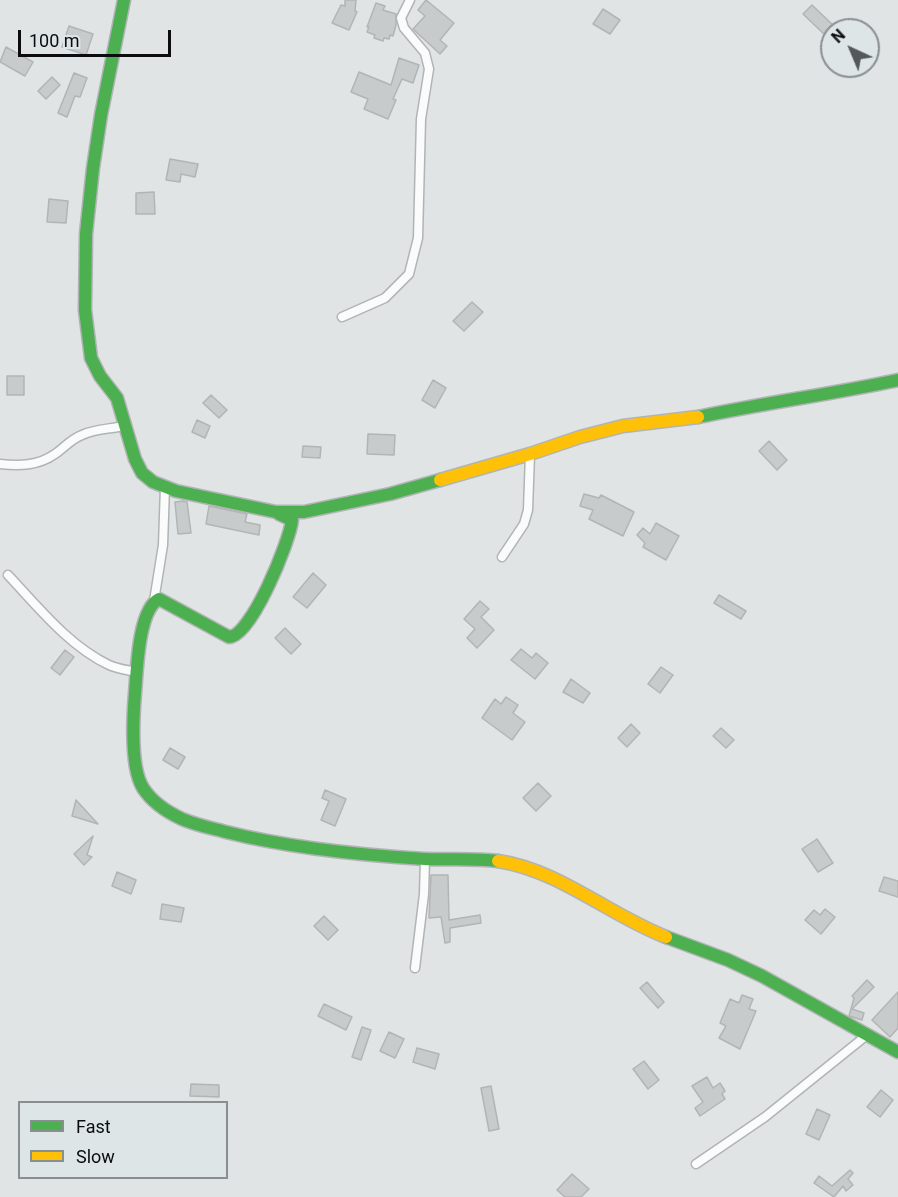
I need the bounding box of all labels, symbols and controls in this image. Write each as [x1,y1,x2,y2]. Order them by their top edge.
scale bar [21,18,174,56]
north arrow [820,18,880,78]
text: N [828,25,849,47]
text: 100 m [29,30,80,51]
legend [18,1101,228,1179]
text: Fast [76,1116,111,1137]
text: Slow [76,1146,115,1167]

